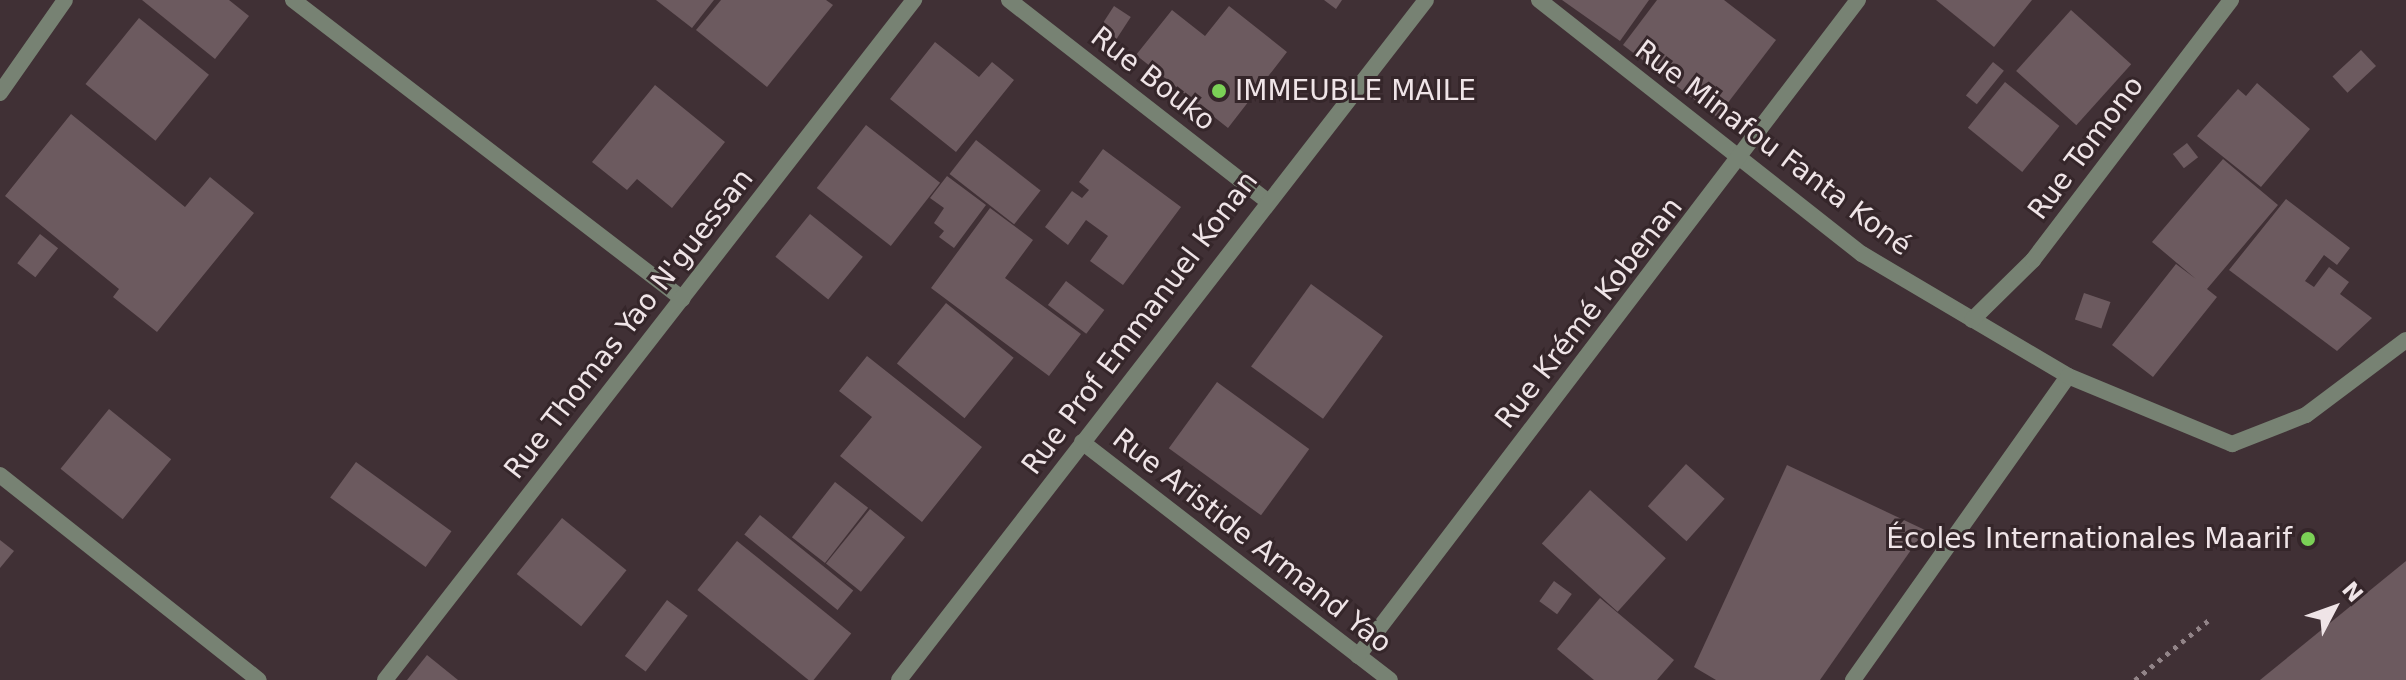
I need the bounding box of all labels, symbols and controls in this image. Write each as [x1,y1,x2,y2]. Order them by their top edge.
street label: Rue Bouko [1084,20,1222,138]
street label: Rue Minafou Fanta Koné [1628,33,1918,263]
street label: Rue Tomono [2021,70,2151,226]
place label: IMMEUBLE MAILE [1235,74,1476,108]
marker: IMMEUBLE MAILE [1210,82,1228,100]
street label: Rue Thomas Yao N'guessan [498,162,760,486]
street label: Rue Prof Emmanuel Konan [1015,165,1265,481]
street label: Rue Krémé Kobenan [1488,191,1690,435]
street label: Rue Aristide Armand Yao [1106,422,1398,660]
place label: Écoles Internationales Maarif [1886,522,2292,556]
marker: Écoles Internationales Maarif [2299,530,2317,548]
north arrow [2294,568,2374,648]
text: N [2337,577,2368,607]

